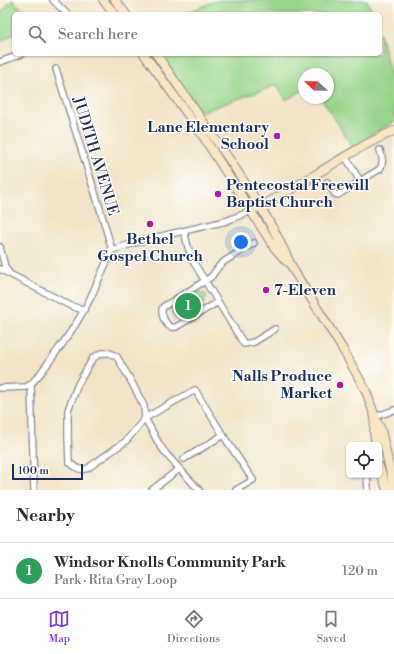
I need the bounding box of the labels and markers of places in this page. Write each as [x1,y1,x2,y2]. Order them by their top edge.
place label: Lane Elementary School [147,118,269,154]
marker: Lane Elementary School [272,131,282,141]
place label: Pentecostal Freewill Baptist Church [226,176,369,212]
marker: Pentecostal Freewill Baptist Church [213,189,223,199]
marker: Bethel Gospel Church [145,219,155,229]
place label: Bethel Gospel Church [97,230,204,266]
place label: 7-Eleven [274,281,337,300]
marker: 7-Eleven [261,285,271,295]
pin: 1 [175,291,201,321]
place label: Nalls Produce Market [232,367,333,403]
marker: Nalls Produce Market [335,380,345,390]

